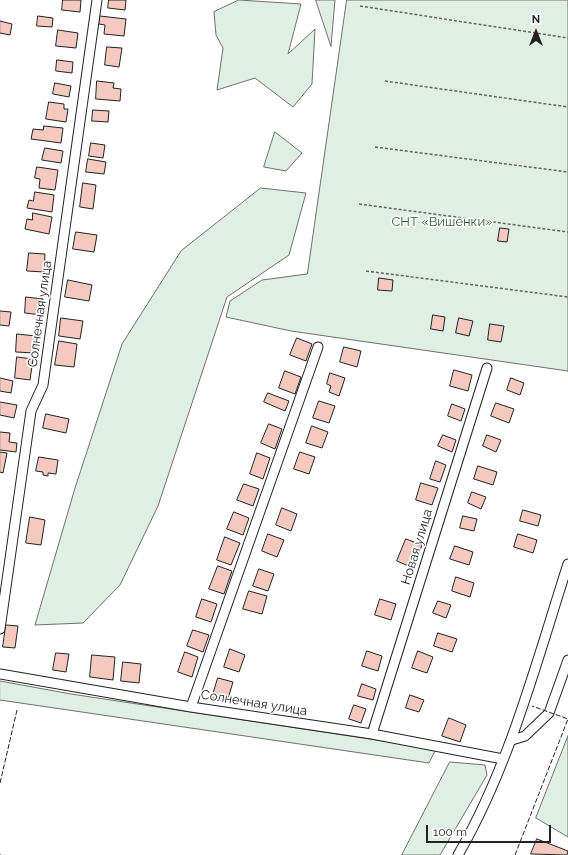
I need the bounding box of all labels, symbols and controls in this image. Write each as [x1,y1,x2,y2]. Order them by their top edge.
north arrow [516,12,556,52]
text: N [532,13,540,26]
park label: СНТ «Вишенки» [391,214,493,230]
street label: Солнечная улица [25,260,55,368]
street label: Новая улица [398,507,436,587]
street label: Солнечная улица [200,687,308,719]
scale bar [428,817,553,843]
text: 100 m [433,825,467,839]

